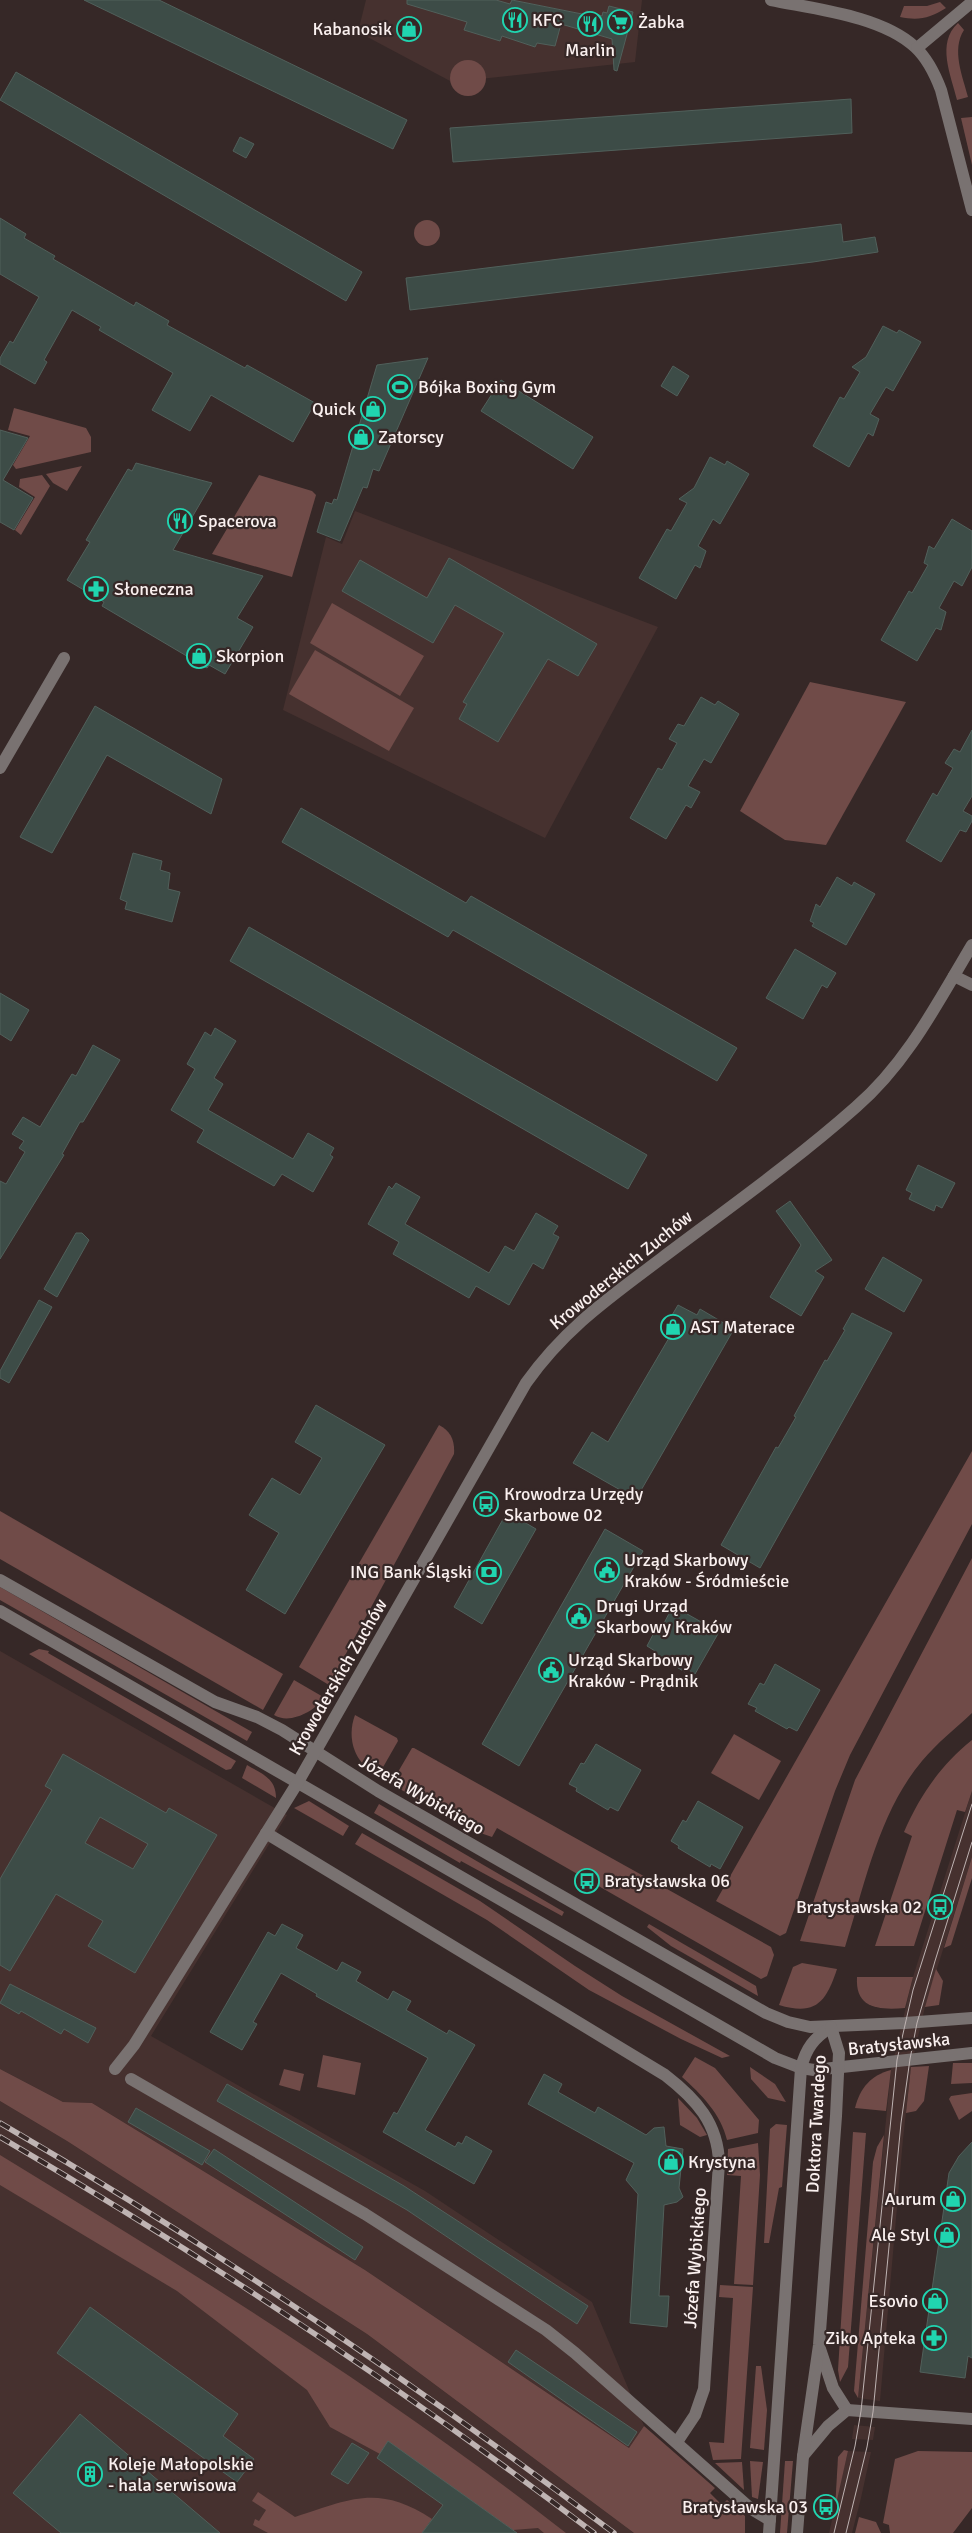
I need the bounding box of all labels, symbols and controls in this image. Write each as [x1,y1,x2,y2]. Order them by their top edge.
restaurant icon: KFC [502,7,528,33]
place label: KFC [532,9,563,31]
supermarket icon: Żabka [607,9,633,35]
restaurant icon: Marlin [577,11,603,37]
place label: Żabka [638,11,685,33]
shop icon: Kabanosik [396,16,422,42]
place label: Kabanosik [313,18,392,40]
place label: Marlin [565,39,615,61]
sports icon: Bójka Boxing Gym [387,374,413,400]
place label: Bójka Boxing Gym [418,376,556,398]
shop icon: Quick [360,396,386,422]
place label: Quick [312,398,356,420]
shop icon: Zatorscy [348,424,374,450]
place label: Zatorscy [378,426,444,448]
restaurant icon: Spacerova [167,508,193,534]
place label: Spacerova [198,510,277,532]
pharmacy icon: Słoneczna [83,576,109,602]
place label: Słoneczna [114,578,194,600]
shop icon: Skorpion [186,643,212,669]
place label: Skorpion [216,645,284,667]
street label: Krowoderskich Zuchów [545,1206,697,1334]
shop icon: AST Materace [660,1314,686,1340]
place label: AST Materace [690,1316,795,1338]
place label: Krowodrza Urzędy Skarbowe 02 [504,1483,644,1526]
bus stop icon: Krowodrza Urzędy Skarbowe 02 [473,1491,499,1517]
place label: Urząd Skarbowy Kraków - Śródmieście [624,1549,789,1592]
public building icon: Urząd Skarbowy Kraków - Śródmieście [594,1557,620,1583]
bank icon: ING Bank Śląski [476,1559,502,1585]
place label: ING Bank Śląski [350,1561,472,1583]
street label: Krowoderskich Zuchów [284,1595,392,1759]
place label: Drugi Urząd Skarbowy Kraków [596,1595,732,1638]
public building icon: Drugi Urząd Skarbowy Kraków [566,1603,592,1629]
place label: Urząd Skarbowy Kraków - Prądnik [568,1649,698,1692]
public building icon: Urząd Skarbowy Kraków - Prądnik [538,1657,564,1683]
street label: Józefa Wybickiego [355,1750,489,1840]
bus stop icon: Bratysławska 06 [574,1868,600,1894]
place label: Bratysławska 06 [604,1870,730,1892]
bus stop icon: Bratysławska 02 [927,1894,953,1920]
place label: Bratysławska 02 [796,1896,922,1918]
street label: Bratysławska [847,2028,951,2060]
street label: Doktora Twardego [801,2054,831,2194]
shop icon: Krystyna [658,2149,684,2175]
place label: Krystyna [688,2151,756,2173]
shop icon: Aurum [940,2186,966,2212]
street label: Józefa Wybickiego [679,2187,711,2329]
place label: Aurum [885,2188,936,2210]
shop icon: Ale Styl [934,2222,960,2248]
place label: Ale Styl [871,2224,930,2246]
shop icon: Esovio [922,2288,948,2314]
place label: Esovio [869,2290,918,2312]
pharmacy icon: Ziko Apteka [921,2325,947,2351]
place label: Ziko Apteka [825,2327,916,2349]
place label: Koleje Małopolskie - hala serwisowa [108,2453,254,2496]
building icon: Koleje Małopolskie - hala serwisowa [77,2461,103,2487]
bus stop icon: Bratysławska 03 [813,2494,839,2520]
place label: Bratysławska 03 [682,2496,808,2518]

